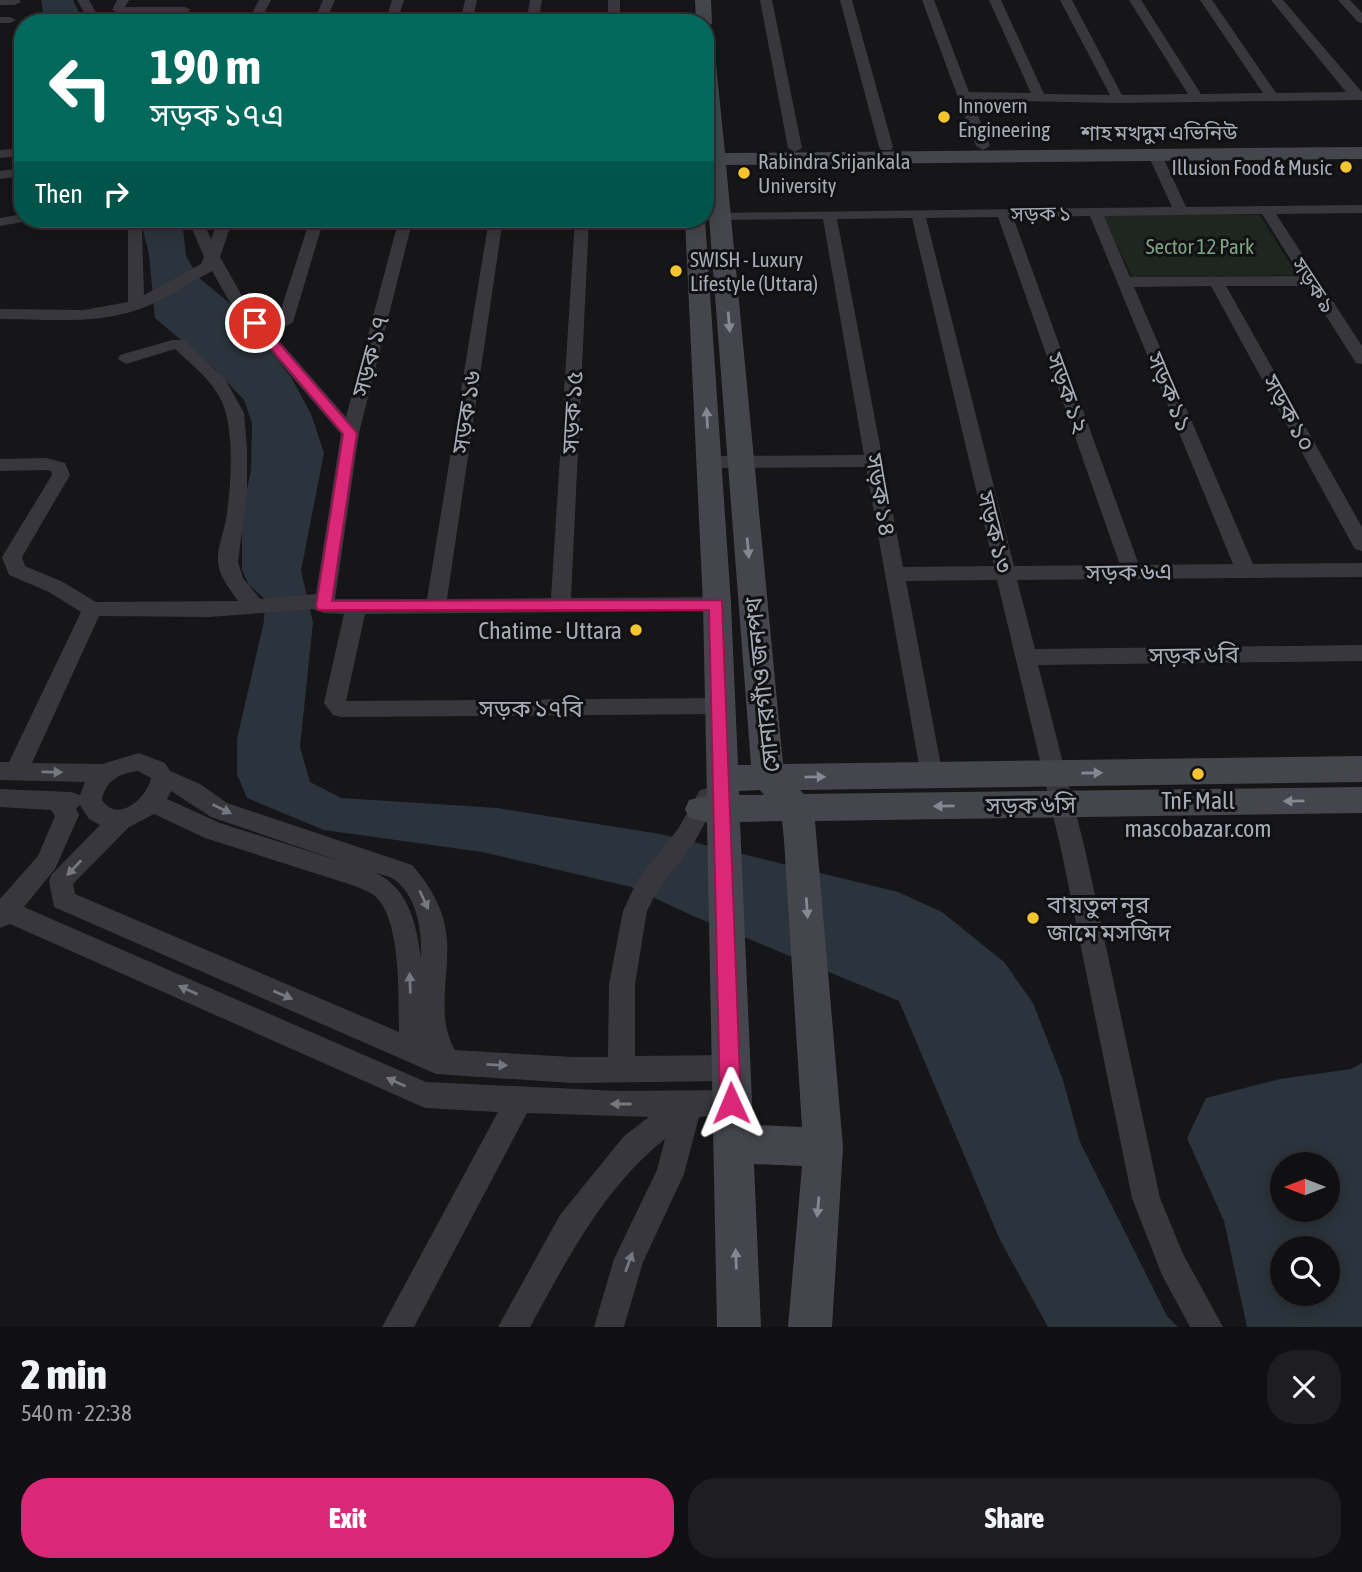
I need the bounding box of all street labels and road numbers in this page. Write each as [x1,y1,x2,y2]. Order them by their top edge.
street label: শাহ মখদুম এভিনিউ [1080,120,1238,145]
street label: সড়ক ১ [1010,200,1071,226]
street label: সড়ক ৯ [1287,252,1340,317]
street label: সড়ক ১৭ [346,312,394,401]
street label: সড়ক ১২ [1041,348,1095,437]
street label: সড়ক ১১ [1141,348,1199,436]
street label: সড়ক ১৬ [446,369,486,456]
street label: সড়ক ১০ [1257,369,1321,456]
street label: সড়ক ১৫ [556,370,588,455]
street label: সড়ক ১৪ [860,451,902,538]
street label: সড়ক ১৩ [972,487,1018,576]
street label: সড়ক ৬এ [1085,558,1172,586]
street label: সোনারগাঁও জনপথ [739,596,785,774]
street label: সড়ক ৬বি [1148,641,1240,669]
street label: সড়ক ১৭বি [478,695,584,722]
street label: সড়ক ৬সি [985,791,1077,819]

